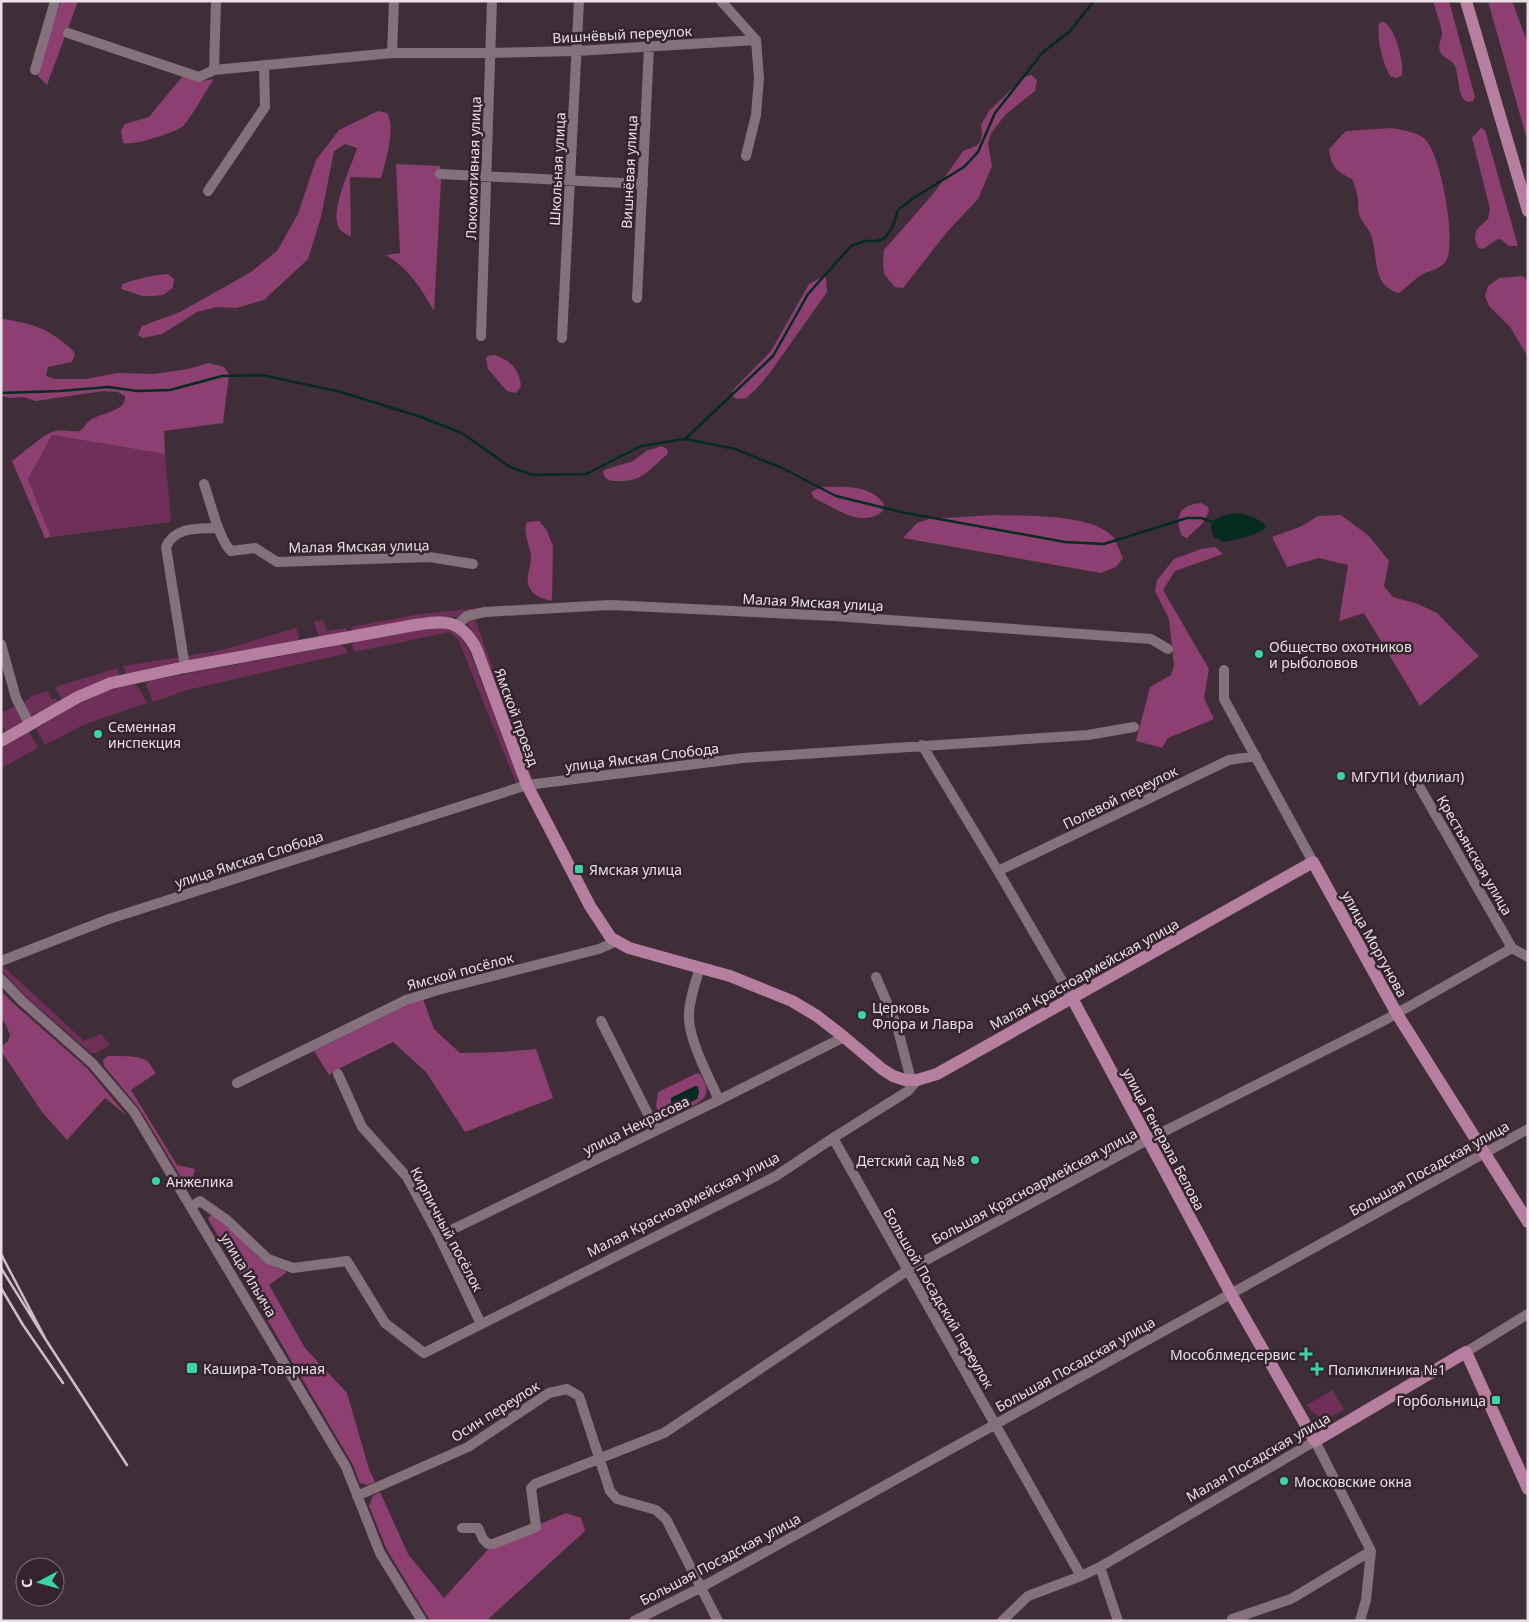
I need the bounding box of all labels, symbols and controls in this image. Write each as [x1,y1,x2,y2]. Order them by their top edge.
street label: Вишнёвый переулок [552,21,693,47]
street label: Локомотивная улица [461,96,485,240]
street label: Школьная улица [545,112,569,226]
street label: Вишнёвая улица [617,115,641,229]
street label: Малая Ямская улица [288,535,430,557]
street label: Малая Ямская улица [742,589,884,615]
place label: Общество охотников и рыболовов [1269,637,1412,672]
marker: Общество охотников и рыболовов [1253,648,1265,660]
street label: Ямской проезд [491,665,544,769]
place label: Семенная инспекция [108,717,181,752]
marker: Семенная инспекция [92,728,104,740]
street label: улица Ямская Слобода [564,738,720,776]
street label: Полевой переулок [1059,761,1181,833]
place label: МГУПИ (филиал) [1351,767,1464,786]
marker: МГУПИ (филиал) [1335,770,1347,782]
street label: Крестьянская улица [1433,792,1517,918]
street label: улица Ямская Слобода [172,826,326,892]
place label: Ямская улица [589,860,682,879]
marker: Ямская улица [573,863,585,875]
street label: улица Моргунова [1338,887,1412,1001]
street label: Малая Красноармейская улица [986,914,1182,1034]
street label: Ямской посёлок [405,947,516,994]
place label: Церковь Флора и Лавра [872,998,974,1033]
marker: Церковь Флора и Лавра [856,1009,868,1021]
street label: улица Генерала Белова [1118,1065,1210,1213]
street label: улица Некрасова [580,1091,692,1159]
street label: Большая Посадская улица [1346,1116,1512,1220]
street label: Большая Красноармейская улица [928,1124,1140,1248]
street label: Малая Красноармейская улица [583,1147,783,1261]
place label: Детский сад №8 [856,1151,965,1170]
marker: Детский сад №8 [969,1154,981,1166]
street label: Кирпичный посёлок [406,1164,488,1295]
place label: Анжелика [166,1172,233,1191]
marker: Анжелика [150,1175,162,1187]
street label: Большой Посадский переулок [879,1204,999,1392]
street label: улица Ильича [217,1230,281,1320]
street label: Большая Посадская улица [992,1312,1158,1416]
place label: Мособлмедсервис [1170,1345,1296,1364]
marker: Мособлмедсервис [1300,1348,1312,1360]
place label: Кашира-Товарная [203,1359,325,1378]
place label: Поликлиника №1 [1328,1360,1446,1379]
marker: Кашира-Товарная [185,1361,199,1375]
marker: Поликлиника №1 [1310,1362,1324,1376]
street label: Осин переулок [447,1376,543,1446]
place label: Горбольница [1396,1391,1486,1410]
marker: Горбольница [1490,1394,1502,1406]
street label: Малая Посадская улица [1183,1408,1333,1506]
place label: Московские окна [1294,1472,1412,1491]
marker: Московские окна [1278,1475,1290,1487]
street label: Большая Посадская улица [636,1508,804,1610]
north arrow [15,1557,65,1607]
text: С [17,1578,36,1589]

